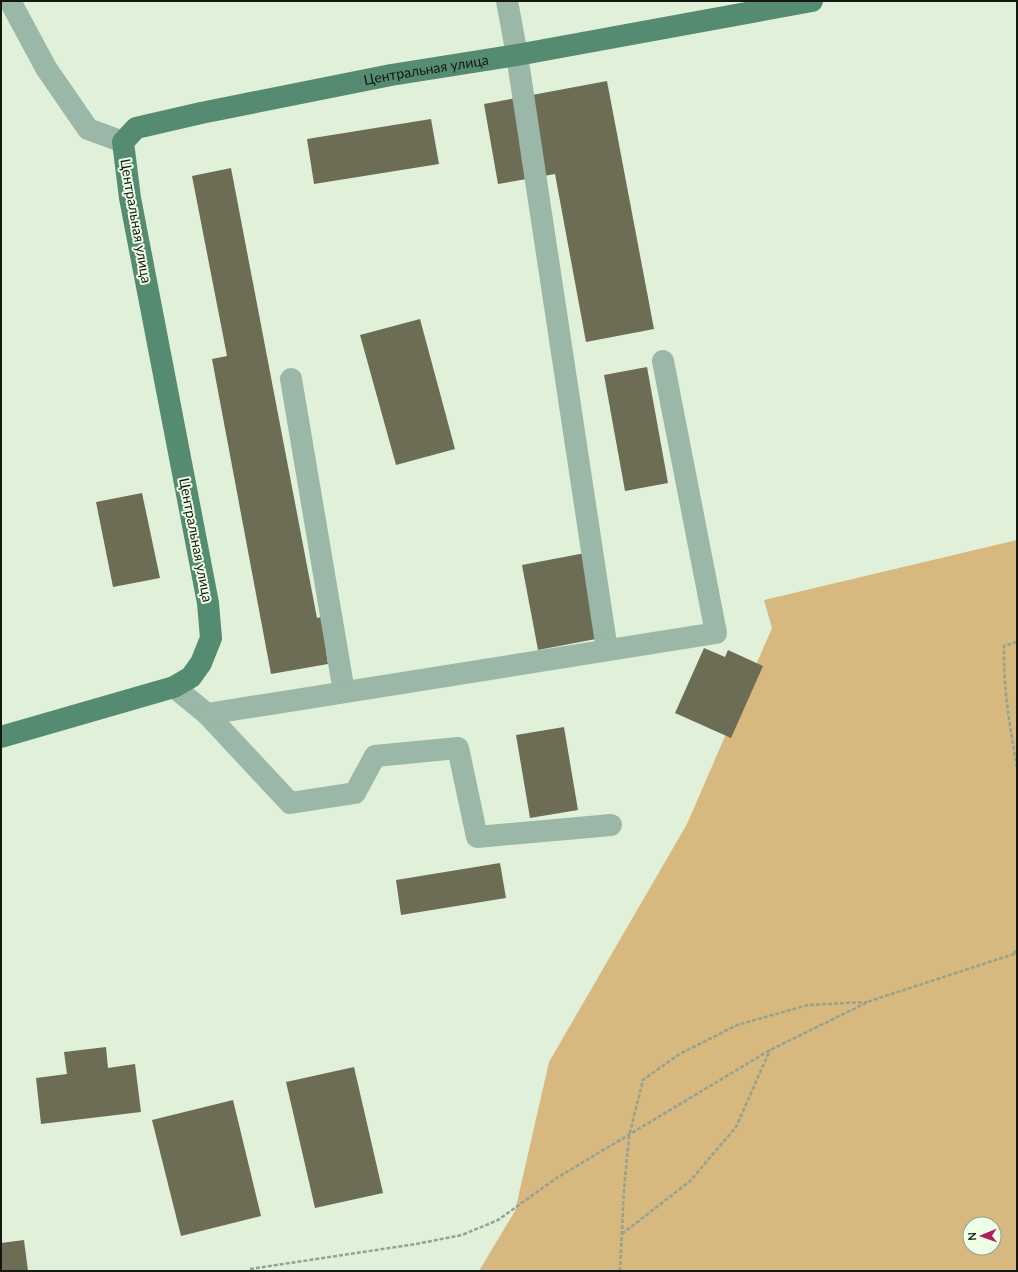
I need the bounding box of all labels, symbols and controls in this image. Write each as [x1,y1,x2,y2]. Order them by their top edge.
street label: Центральная улица [362,51,490,88]
street label: Центральная улица [117,157,156,285]
street label: Центральная улица [176,476,217,603]
north arrow [962,1216,1002,1256]
text: N [965,1232,978,1241]

